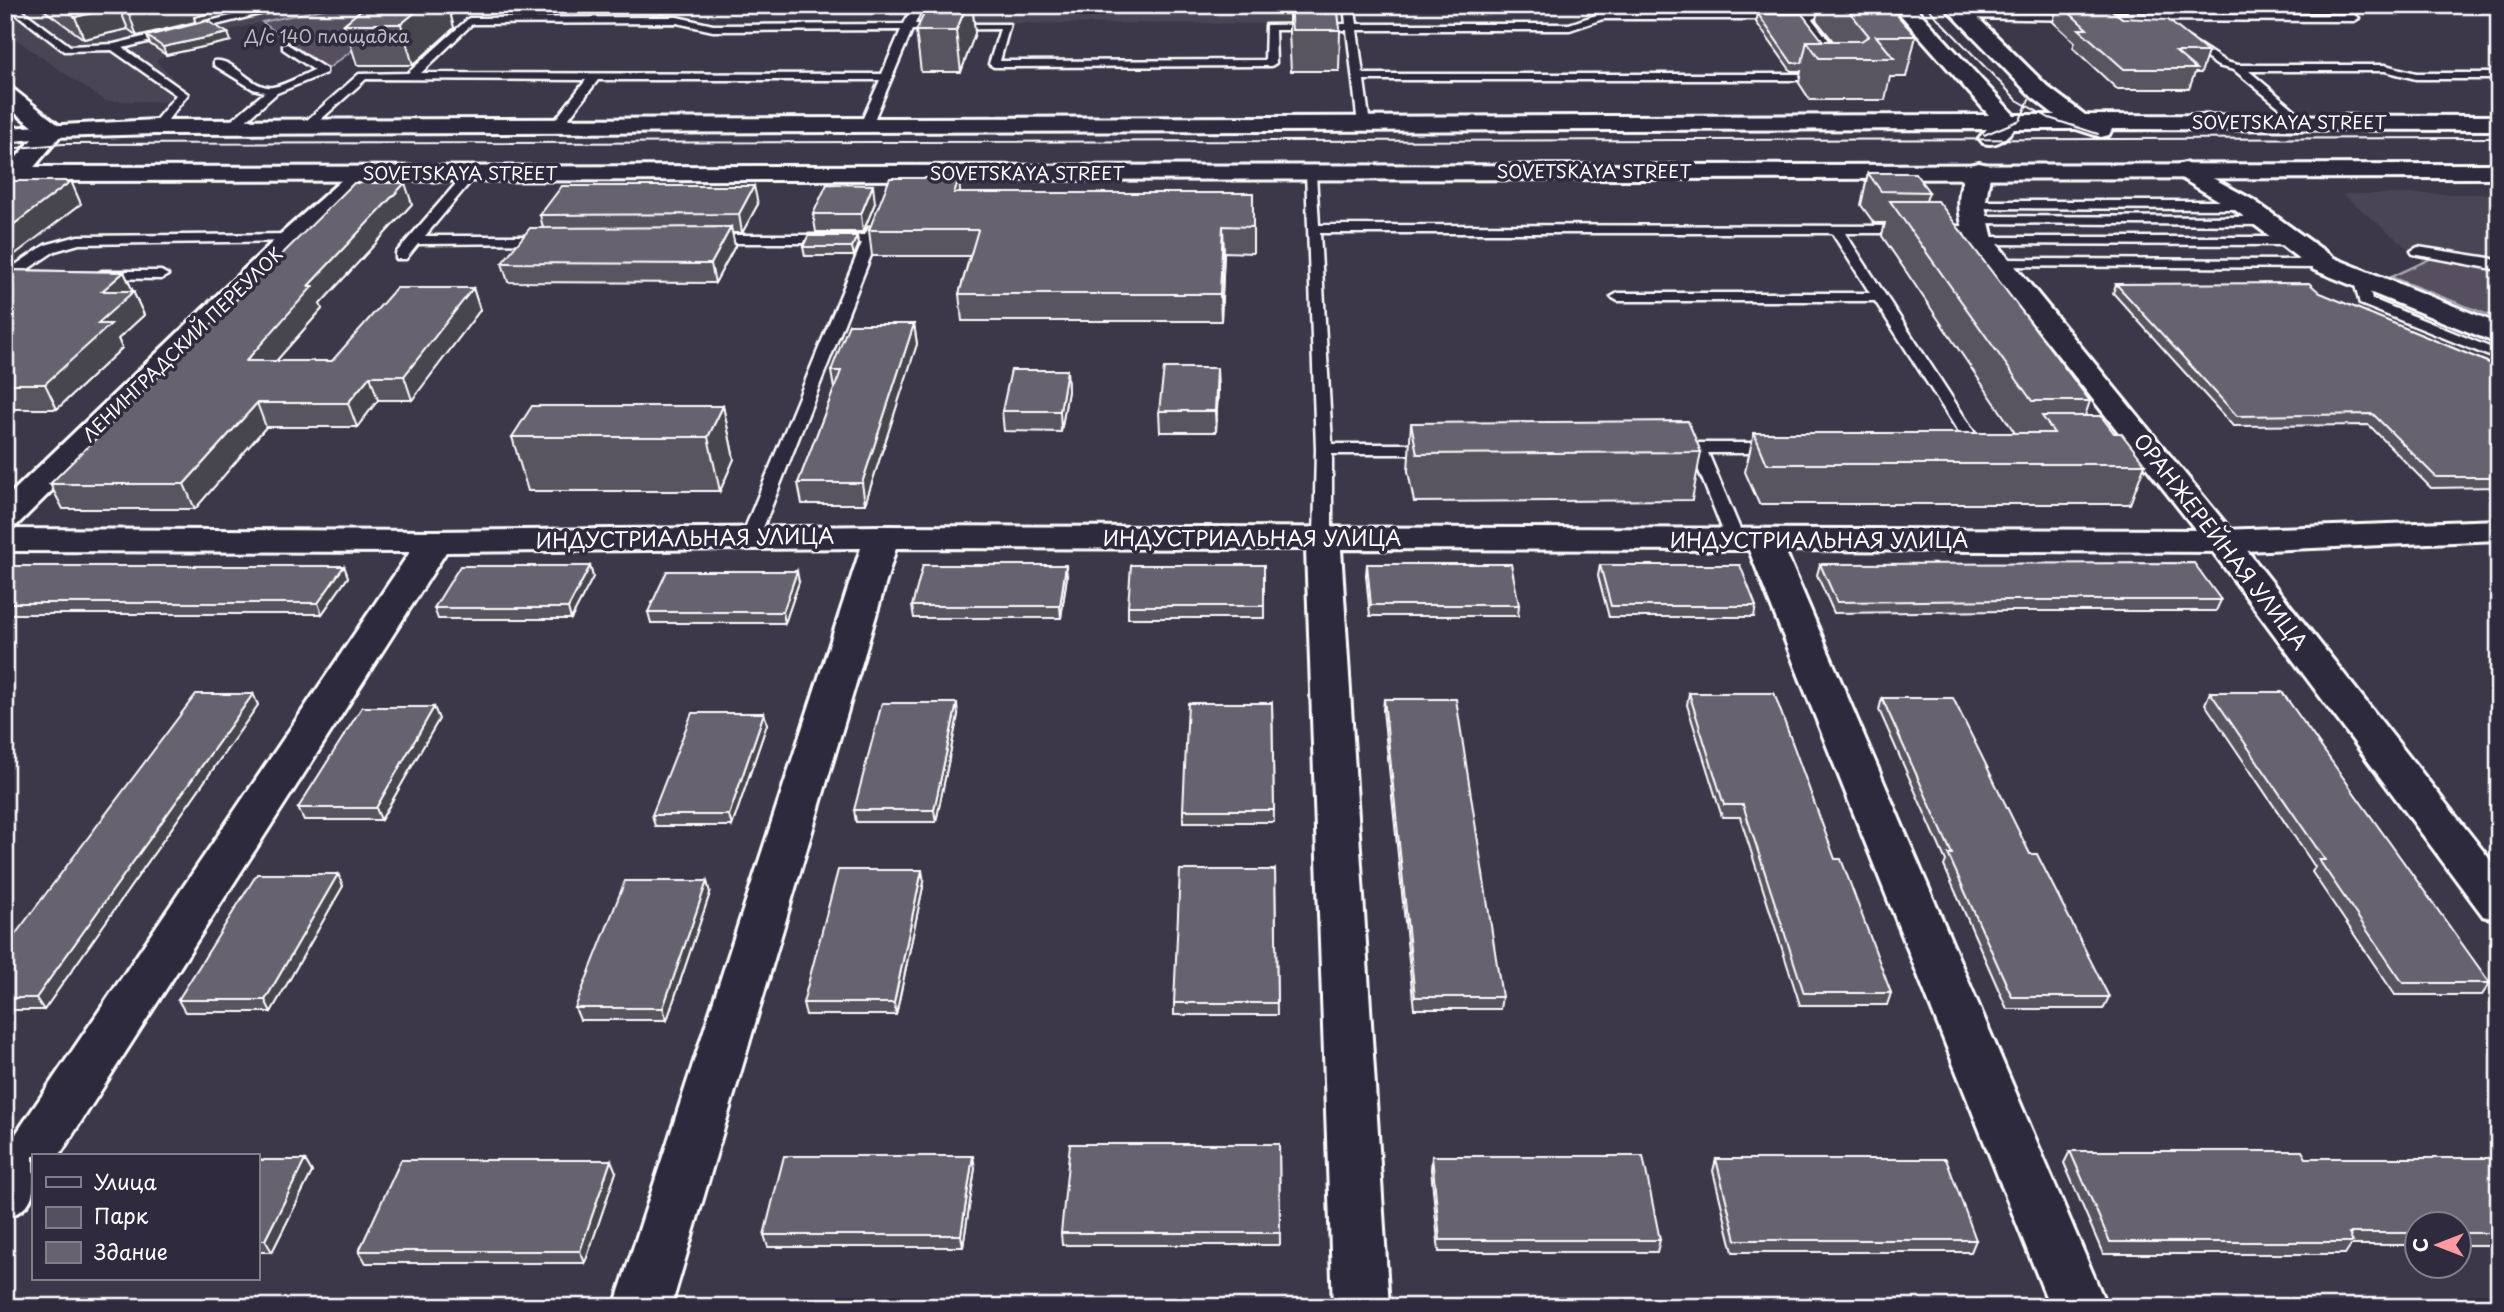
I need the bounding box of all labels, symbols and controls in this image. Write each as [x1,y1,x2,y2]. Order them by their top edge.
park label: Д/с 140 площадка [244,22,410,49]
street label: SOVETSKAYA STREET [2192,108,2387,135]
street label: SOVETSKAYA STREET [1497,157,1692,184]
street label: SOVETSKAYA STREET [363,159,558,186]
street label: SOVETSKAYA STREET [930,159,1125,186]
street label: ЛЕНИНГРАДСКИЙ ПЕРЕУЛОК [76,241,288,447]
street label: ОРАНЖЕРЕЙНАЯ УЛИЦА [2127,426,2316,656]
street label: ИНДУСТРИАЛЬНАЯ УЛИЦА [535,518,835,556]
street label: ИНДУСТРИАЛЬНАЯ УЛИЦА [1103,521,1401,553]
street label: ИНДУСТРИАЛЬНАЯ УЛИЦА [1670,523,1968,555]
legend [32,1154,259,1280]
text: Улица [94,1165,157,1197]
text: Парк [94,1199,149,1231]
north arrow [2402,1210,2472,1280]
text: Здание [94,1235,168,1267]
text: С [2406,1238,2434,1252]

